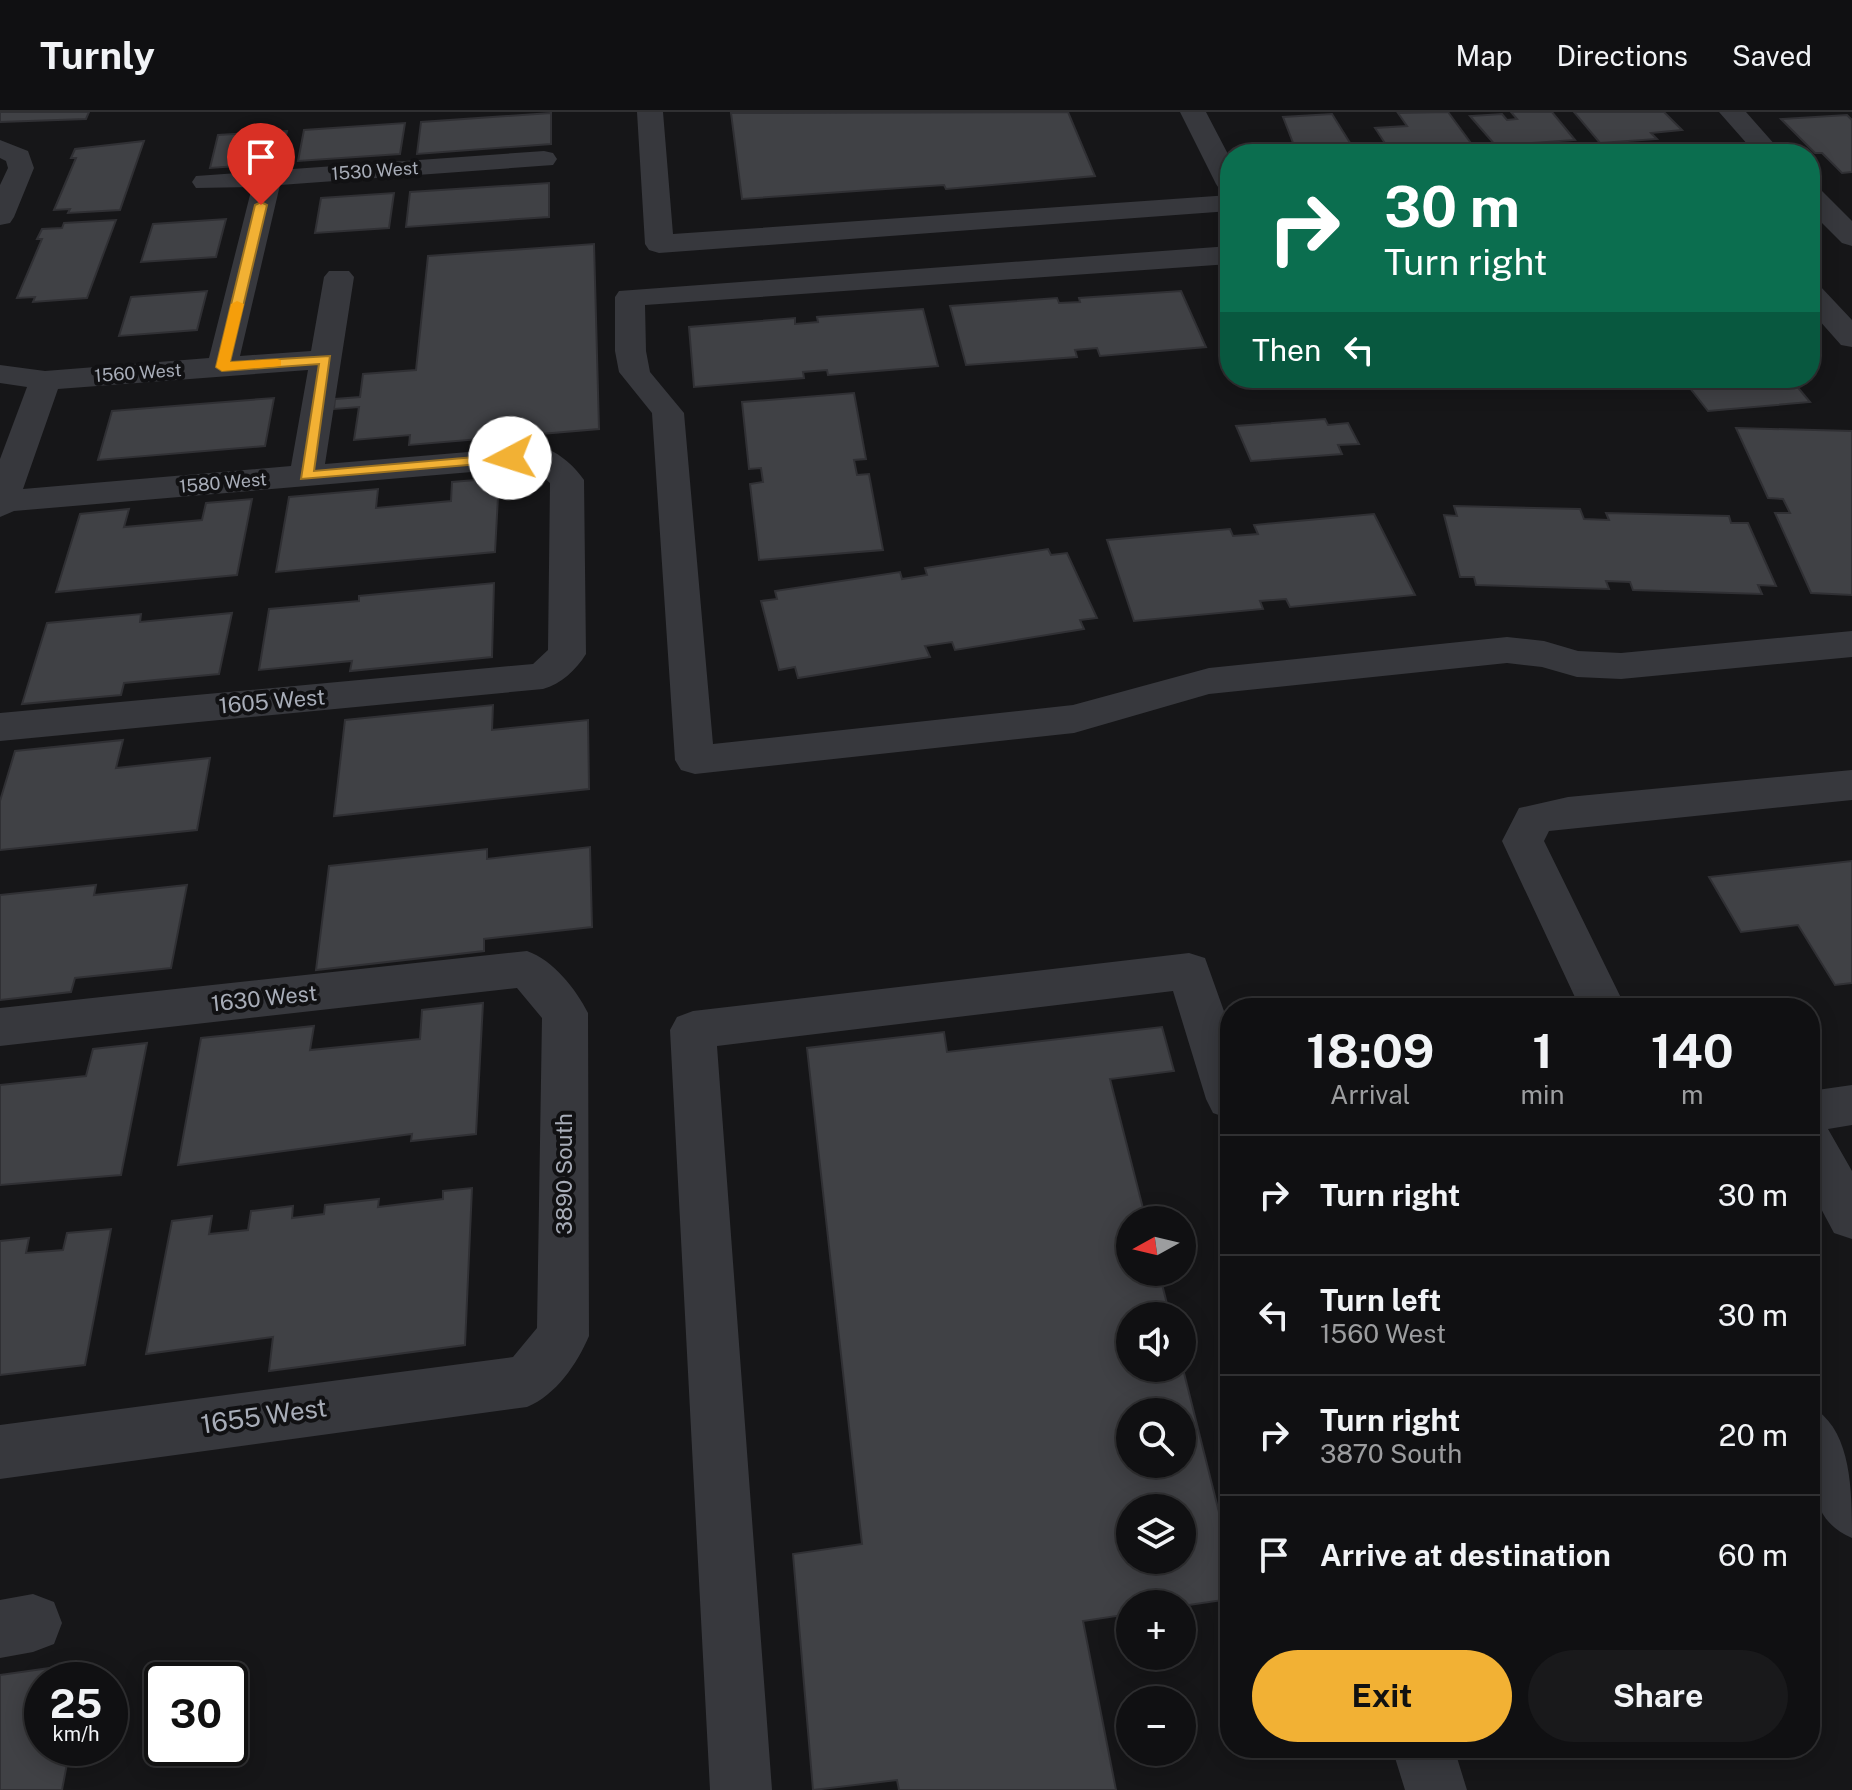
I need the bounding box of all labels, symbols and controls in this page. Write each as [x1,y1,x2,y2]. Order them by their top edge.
text: Turnly [40,33,155,78]
text: Map [1456,39,1512,72]
text: Directions [1556,39,1688,72]
text: Saved [1732,39,1812,72]
pin [227,123,295,205]
icon: arrive [239,135,283,179]
street label: 1530 West [331,157,419,184]
text: 30 m [1384,174,1520,240]
icon: right [1252,176,1356,280]
text: Turn right [1384,241,1547,283]
icon: left [1337,328,1381,372]
text: Then [1252,332,1321,368]
street label: 1560 West [94,359,182,386]
position arrow [468,416,552,500]
street label: 1580 West [178,468,268,497]
street label: 1605 West [218,683,326,719]
street label: 1630 West [210,980,318,1016]
text: 18:09 [1306,1022,1434,1079]
text: 1 [1532,1022,1553,1079]
text: 140 [1651,1022,1734,1079]
text: Arrival [1330,1079,1410,1110]
text: min [1521,1079,1565,1110]
text: m [1681,1079,1704,1110]
street label: 3890 South [551,1113,577,1235]
icon: right [1252,1173,1296,1217]
text: Turn right [1320,1177,1460,1213]
text: 30 m [1718,1177,1788,1213]
north arrow [1116,1206,1196,1286]
map controls [1116,1206,1196,1766]
text: Turn left [1320,1282,1441,1318]
icon: left [1252,1293,1296,1337]
text: 30 m [1718,1297,1788,1333]
button: sound [1116,1302,1196,1382]
text: 1560 West [1320,1318,1446,1349]
street label: 1655 West [199,1391,329,1440]
button: search [1116,1398,1196,1478]
text: Turn right [1320,1402,1460,1438]
icon: right [1252,1413,1296,1457]
text: 20 m [1719,1417,1788,1453]
text: 3870 South [1320,1438,1462,1469]
button: layers [1116,1494,1196,1574]
icon: arrive [1252,1533,1296,1577]
text: Arrive at destination [1320,1537,1611,1573]
text: 60 m [1718,1537,1788,1573]
button: + [1116,1590,1196,1670]
button: Exit [1252,1650,1512,1742]
button: Share [1528,1650,1788,1742]
speed limit sign: 30 [144,1662,248,1766]
text: 25 [50,1680,102,1727]
button: − [1116,1686,1196,1766]
text: km/h [52,1722,100,1746]

